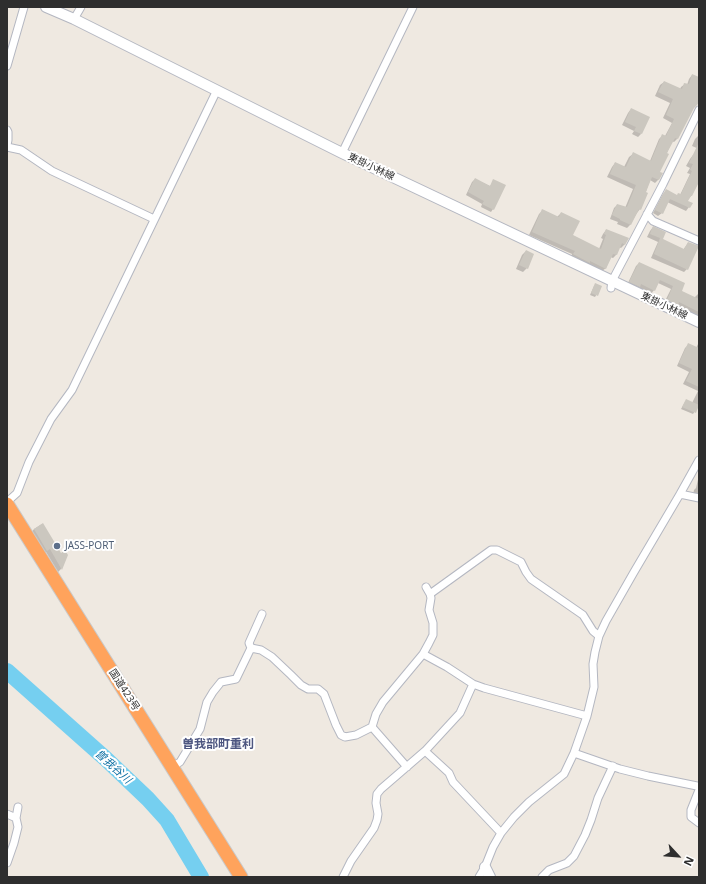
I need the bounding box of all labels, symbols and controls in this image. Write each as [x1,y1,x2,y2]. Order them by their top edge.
street label: 東掛小林線 [346,151,396,183]
street label: 東掛小林線 [639,290,689,322]
place label: JASS-PORT [65,540,114,552]
marker: JASS-PORT [52,541,62,551]
street label: 国道423号 [106,667,142,713]
district label: 曽我部町重利 [182,738,254,752]
water label: 曽我谷川 [92,747,134,787]
north arrow [658,836,698,876]
text: N [681,854,698,869]

